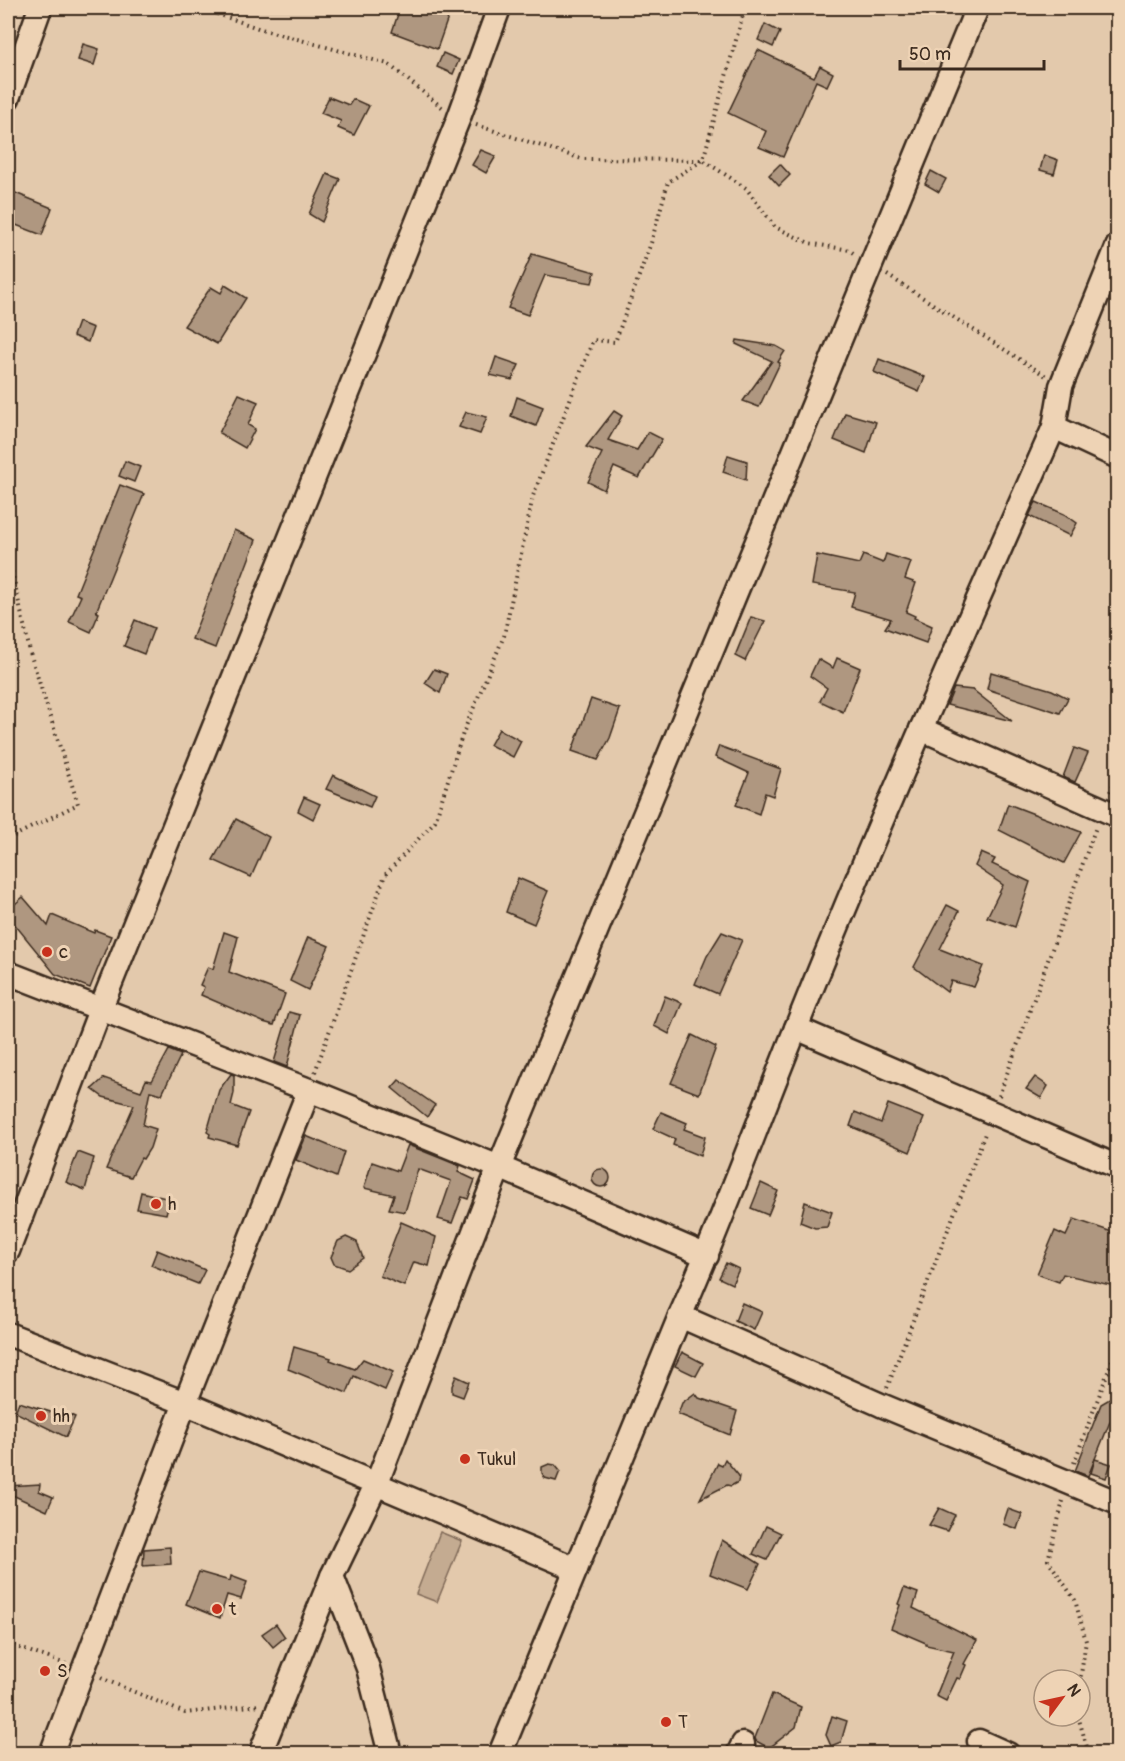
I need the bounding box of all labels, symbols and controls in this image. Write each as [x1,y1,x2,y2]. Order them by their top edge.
scale bar [900,33,1044,71]
text: 50 m [909,43,951,66]
place label: c [59,941,68,964]
marker: c [40,945,54,959]
place label: h [168,1193,176,1216]
marker: h [149,1197,163,1211]
place label: hh [53,1405,70,1428]
marker: hh [34,1409,48,1423]
place label: Tukul [477,1448,516,1471]
marker: Tukul [458,1452,472,1466]
place label: t [228,1598,237,1621]
marker: t [210,1602,224,1616]
place label: S [57,1660,68,1683]
marker: S [38,1664,52,1678]
north arrow [1032,1668,1092,1728]
text: N [1062,1680,1085,1701]
place label: T [678,1711,688,1734]
marker: T [659,1715,673,1729]

